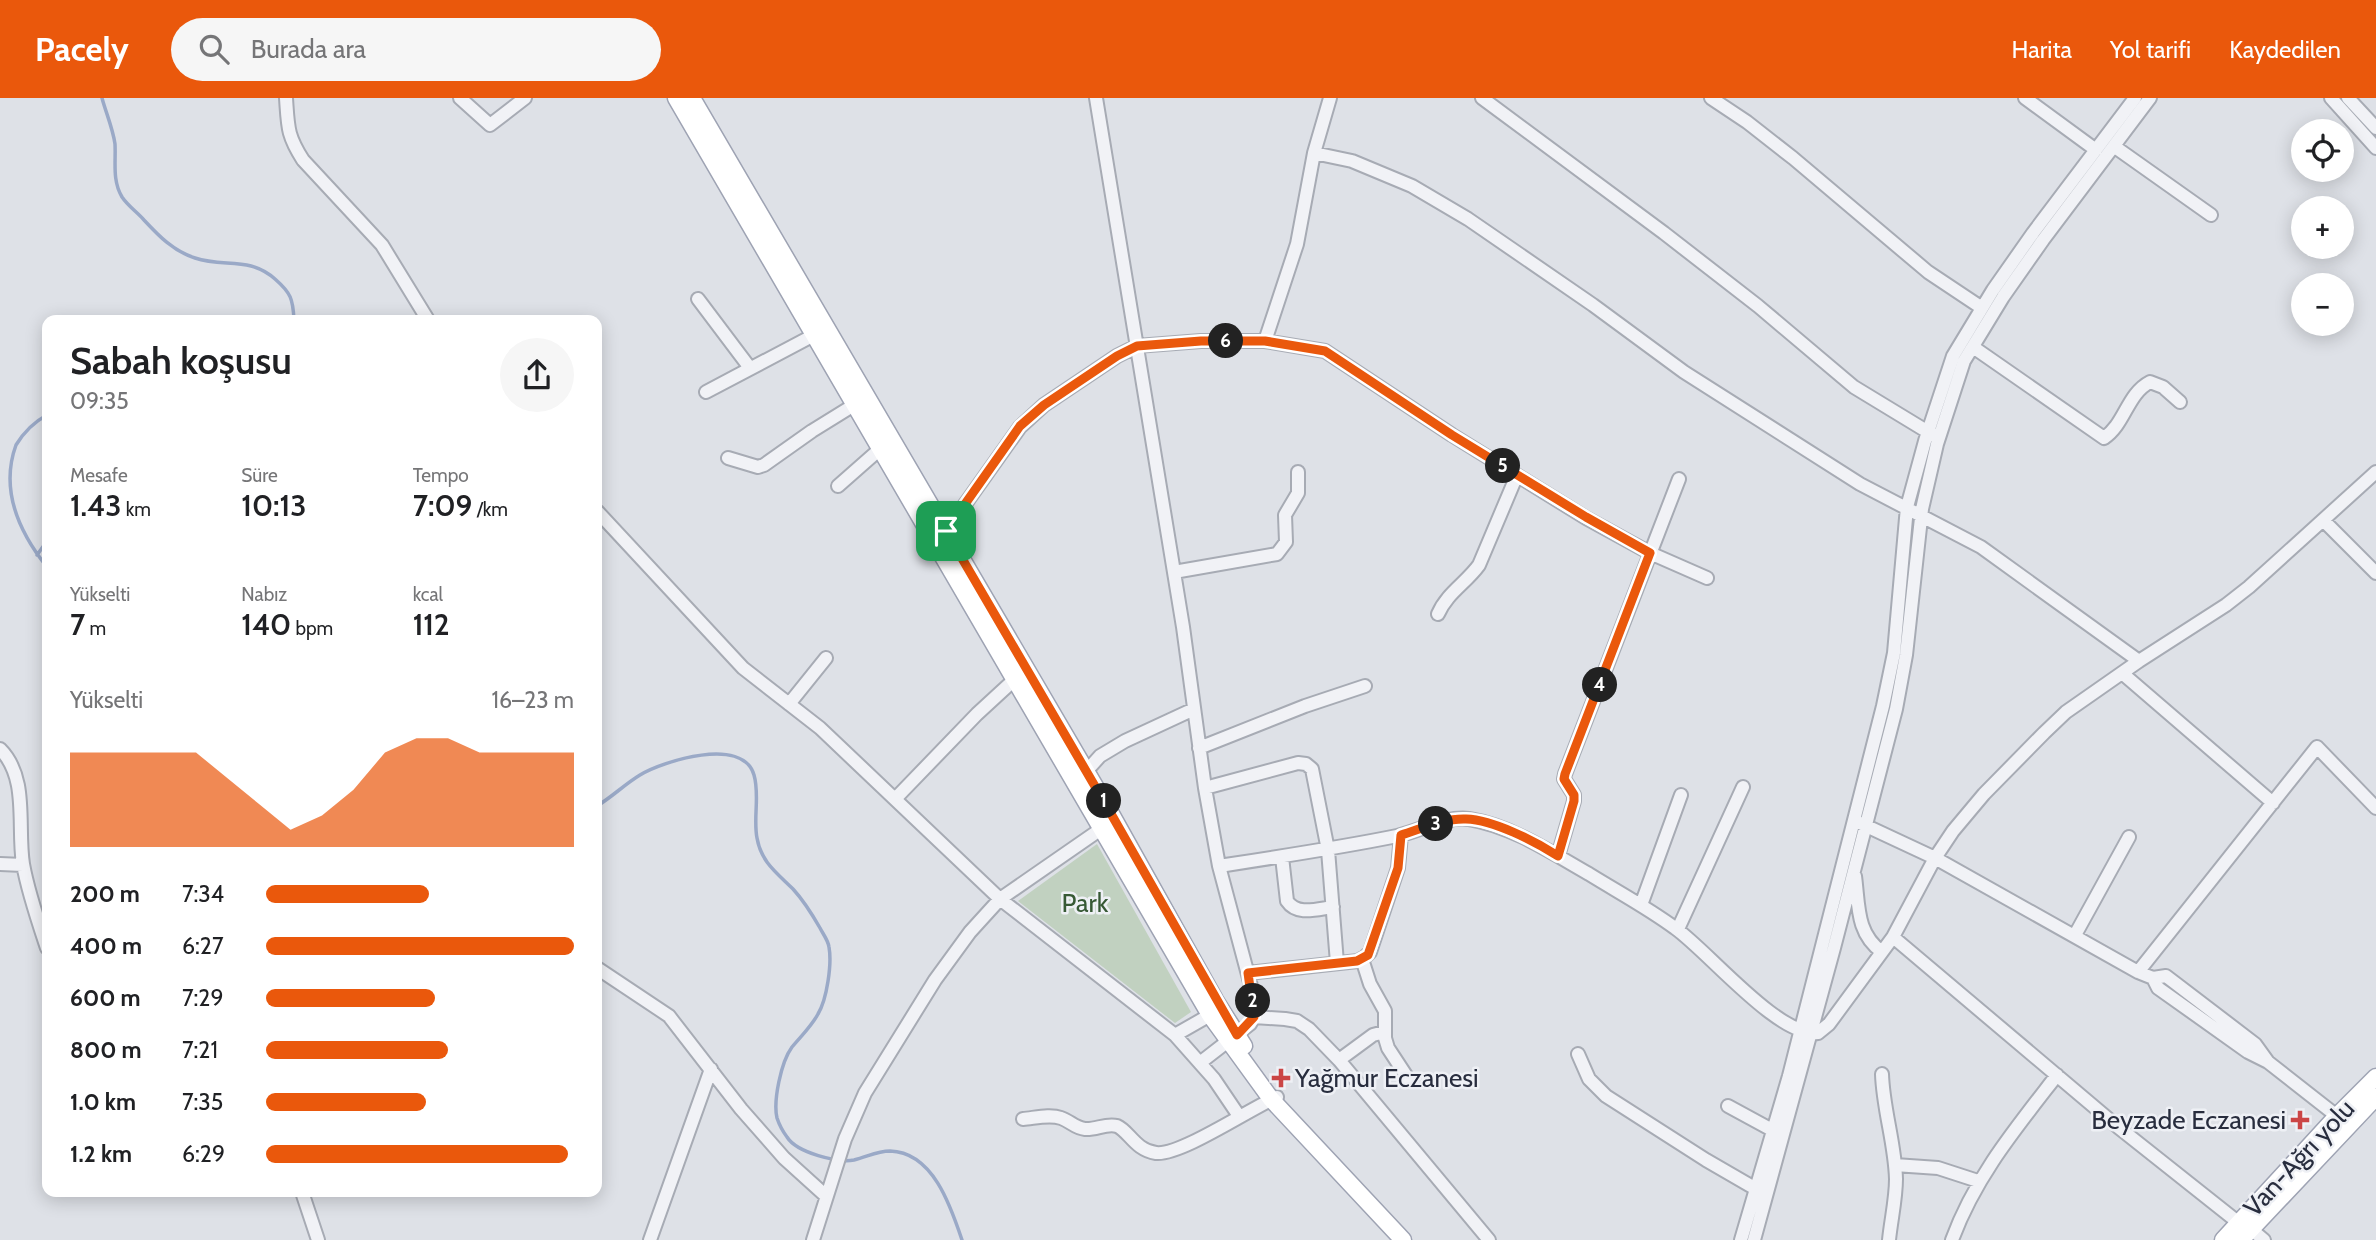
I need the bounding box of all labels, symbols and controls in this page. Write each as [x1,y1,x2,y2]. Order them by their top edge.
search box [171,18,661,81]
text: Pacely [35,29,129,69]
icon: search [195,30,233,68]
text: Burada ara [251,33,366,65]
text: Harita [2012,35,2072,64]
text: Yol tarifi [2110,35,2191,64]
text: Kaydedilen [2229,35,2341,64]
map controls [2291,119,2354,336]
button: locate [2291,119,2354,182]
button: + [2291,196,2354,259]
button: − [2291,273,2354,336]
pin: 6 [1208,324,1244,358]
text: 6 [1220,329,1231,352]
text: Sabah koşusu [70,337,292,384]
button: share [500,338,574,412]
text: 09:35 [70,387,129,415]
pin: 5 [1486,448,1520,484]
text: 5 [1497,454,1508,477]
text: Mesafe [70,464,128,487]
text: Süre [241,464,278,487]
text: Tempo [413,464,469,487]
text: 1.43 [70,487,121,524]
text: 10:13 [241,487,306,524]
text: 7:09 [413,487,472,524]
text: km [121,498,151,521]
text: /km [472,498,508,521]
pin [916,501,976,561]
icon: arrive [927,512,965,550]
text: Yükselti [70,583,130,606]
text: Nabız [241,583,287,606]
text: kcal [413,583,443,606]
text: 7 [70,606,85,643]
text: 140 [241,606,291,643]
text: 112 [413,606,450,643]
text: m [85,617,106,640]
text: bpm [291,617,333,640]
pin: 4 [1582,668,1618,702]
text: 4 [1594,673,1605,696]
text: Yükselti [70,686,143,714]
text: 16–23 m [491,686,574,714]
pin: 1 [1086,784,1122,818]
text: 1 [1100,789,1107,812]
pin: 3 [1418,806,1454,842]
text: 3 [1430,812,1441,835]
text: 200 m [70,880,140,908]
text: 7:34 [182,880,224,908]
park label: Park [1062,887,1109,919]
text: 400 m [70,932,142,960]
text: 6:27 [182,932,223,960]
text: 600 m [70,984,141,1012]
text: 7:29 [182,984,223,1012]
pin: 2 [1236,984,1270,1018]
text: 2 [1247,989,1258,1012]
text: 800 m [70,1036,142,1064]
text: 7:21 [182,1036,218,1064]
place label: Yağmur Eczanesi [1294,1062,1479,1094]
marker: Yağmur Eczanesi [1273,1070,1289,1086]
text: 1.0 km [70,1088,136,1116]
text: 7:35 [182,1088,223,1116]
street label: Van-Ağrı yolu [2237,1093,2361,1223]
place label: Beyzade Eczanesi [2091,1104,2286,1136]
marker: Beyzade Eczanesi [2292,1112,2308,1128]
text: 1.2 km [70,1140,132,1168]
text: 6:29 [182,1140,225,1168]

